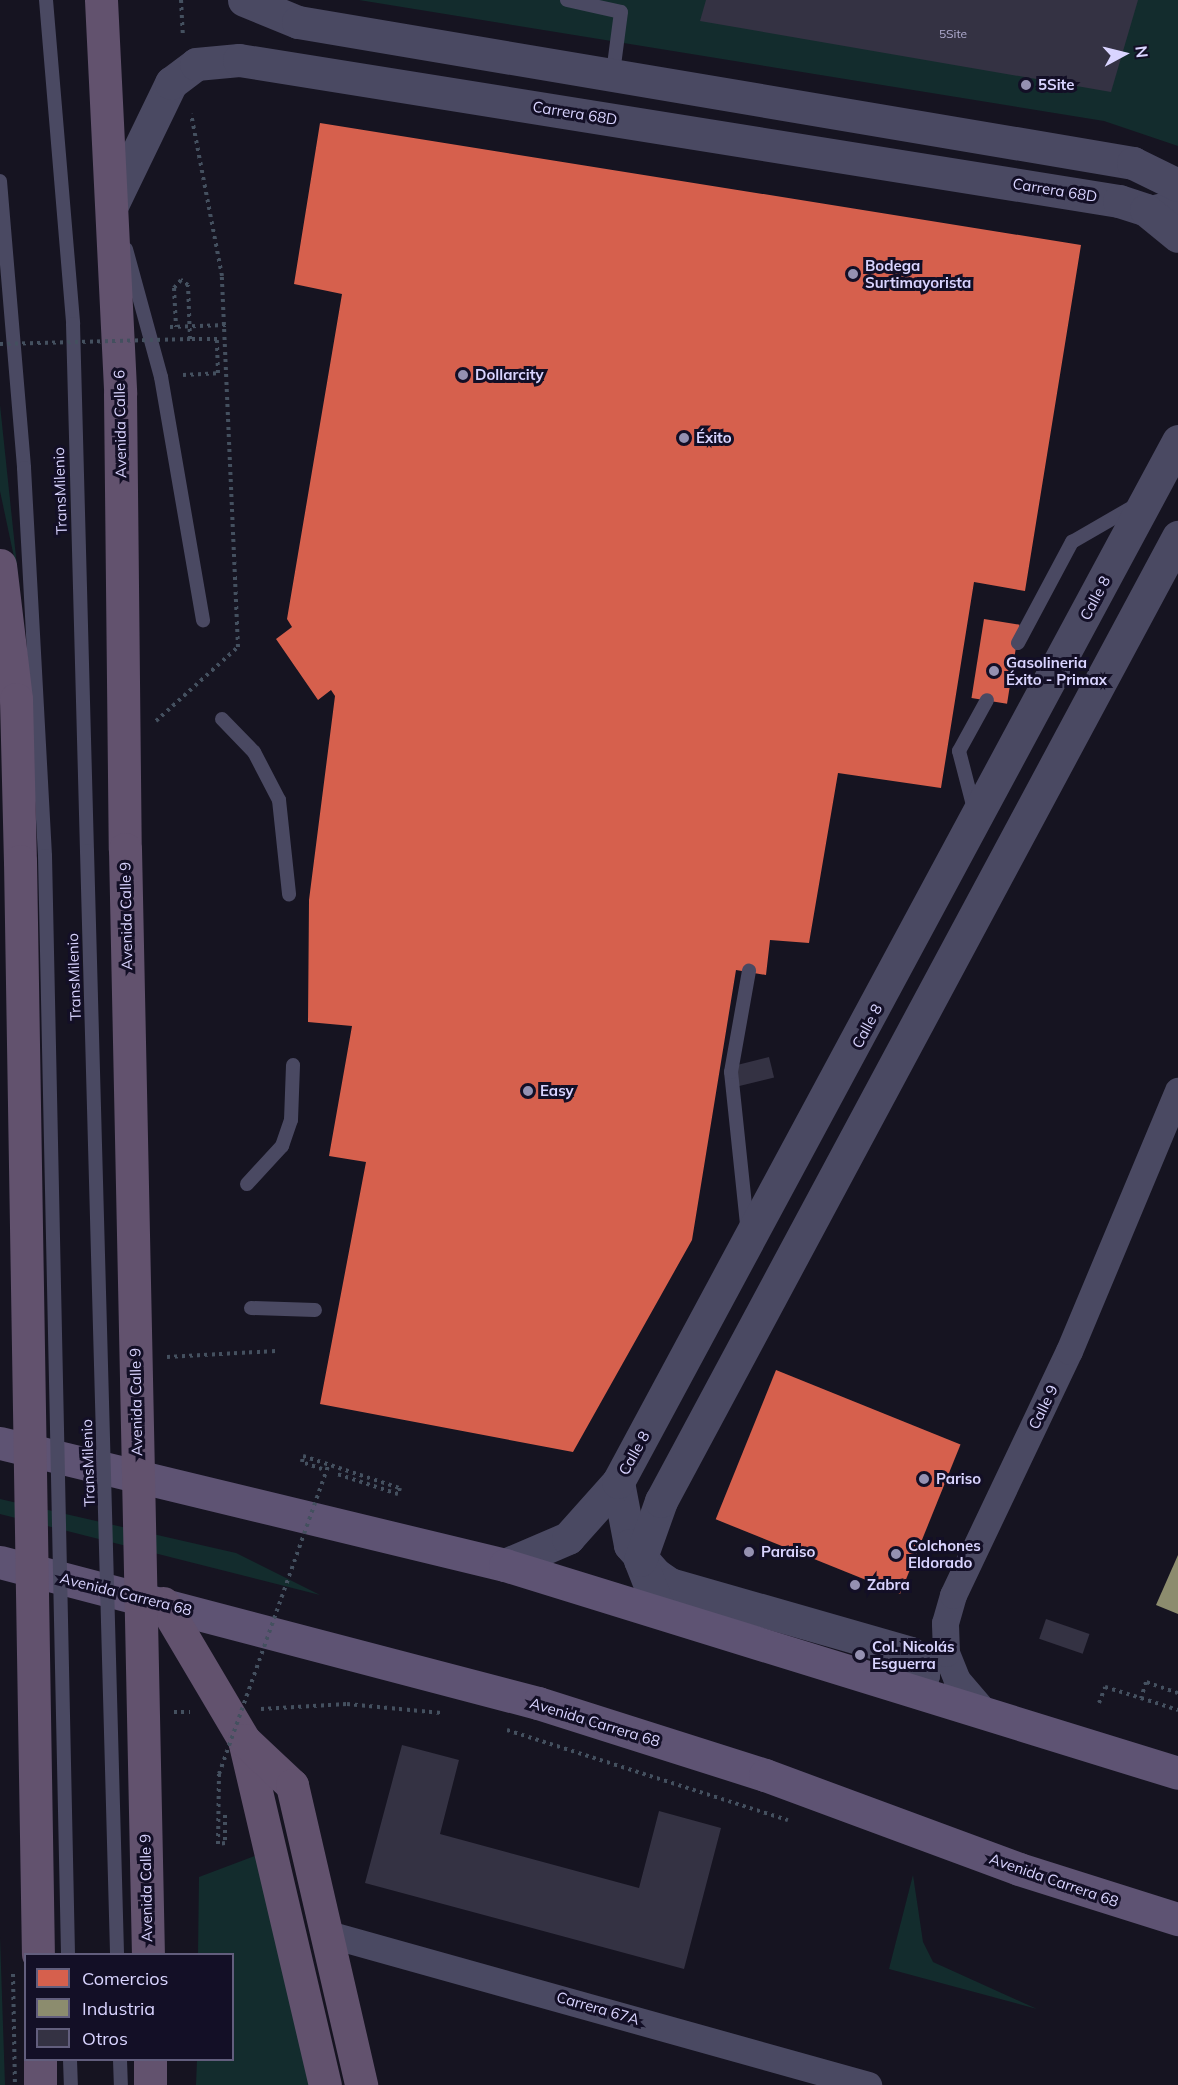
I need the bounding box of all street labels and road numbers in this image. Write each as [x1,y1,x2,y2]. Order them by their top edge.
street label: Carrera 68D [531,97,619,129]
street label: Carrera 68D [1011,174,1099,206]
street label: Avenida Calle 6 [110,370,130,478]
street label: TransMilenio [49,447,71,535]
street label: Calle 8 [1076,573,1114,623]
street label: Avenida Calle 9 [116,862,136,970]
street label: TransMilenio [63,933,85,1021]
street label: Calle 8 [848,1001,886,1051]
street label: Avenida Calle 9 [126,1348,146,1456]
street label: Calle 9 [1025,1382,1061,1432]
street label: TransMilenio [77,1419,99,1507]
street label: Calle 8 [615,1428,653,1478]
street label: Avenida Carrera 68 [58,1569,194,1619]
street label: Avenida Carrera 68 [528,1694,662,1750]
street label: Avenida Calle 9 [136,1834,156,1942]
street label: Avenida Carrera 68 [987,1849,1121,1911]
street label: Carrera 67A [555,1988,641,2028]

